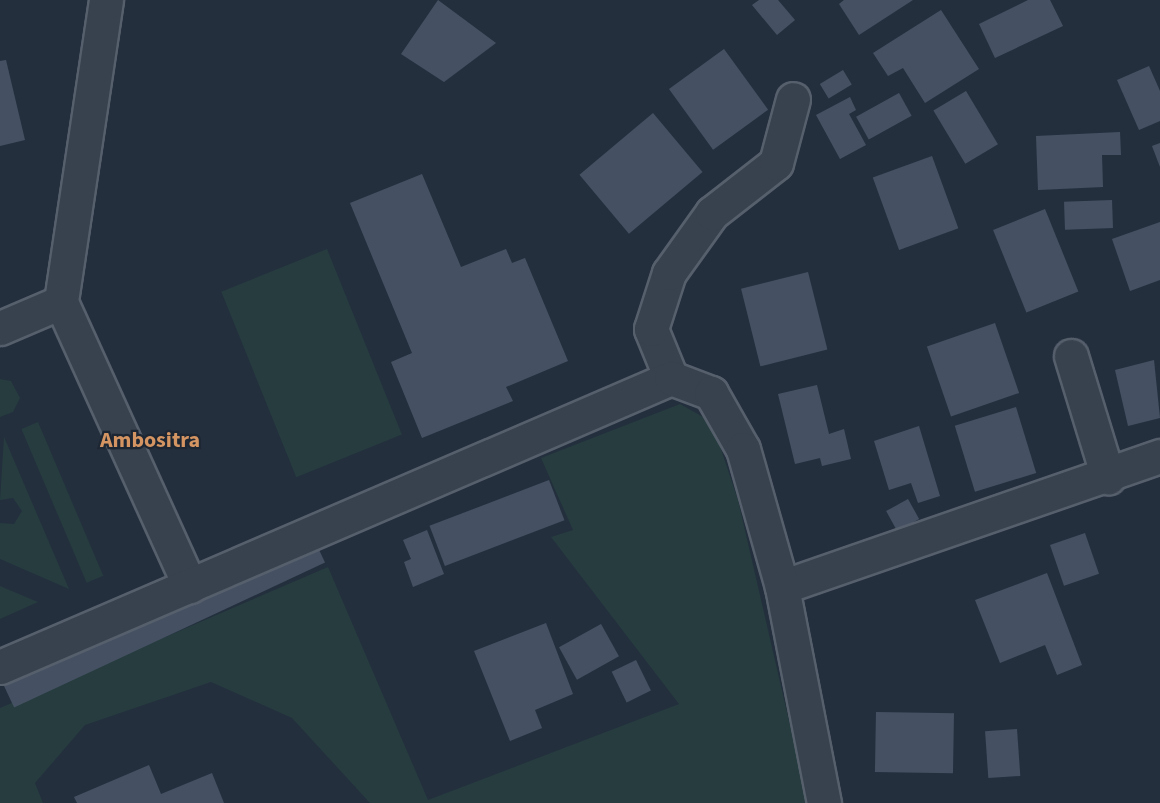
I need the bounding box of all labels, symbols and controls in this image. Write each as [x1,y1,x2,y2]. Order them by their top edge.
district label: Ambositra [100,428,200,454]

